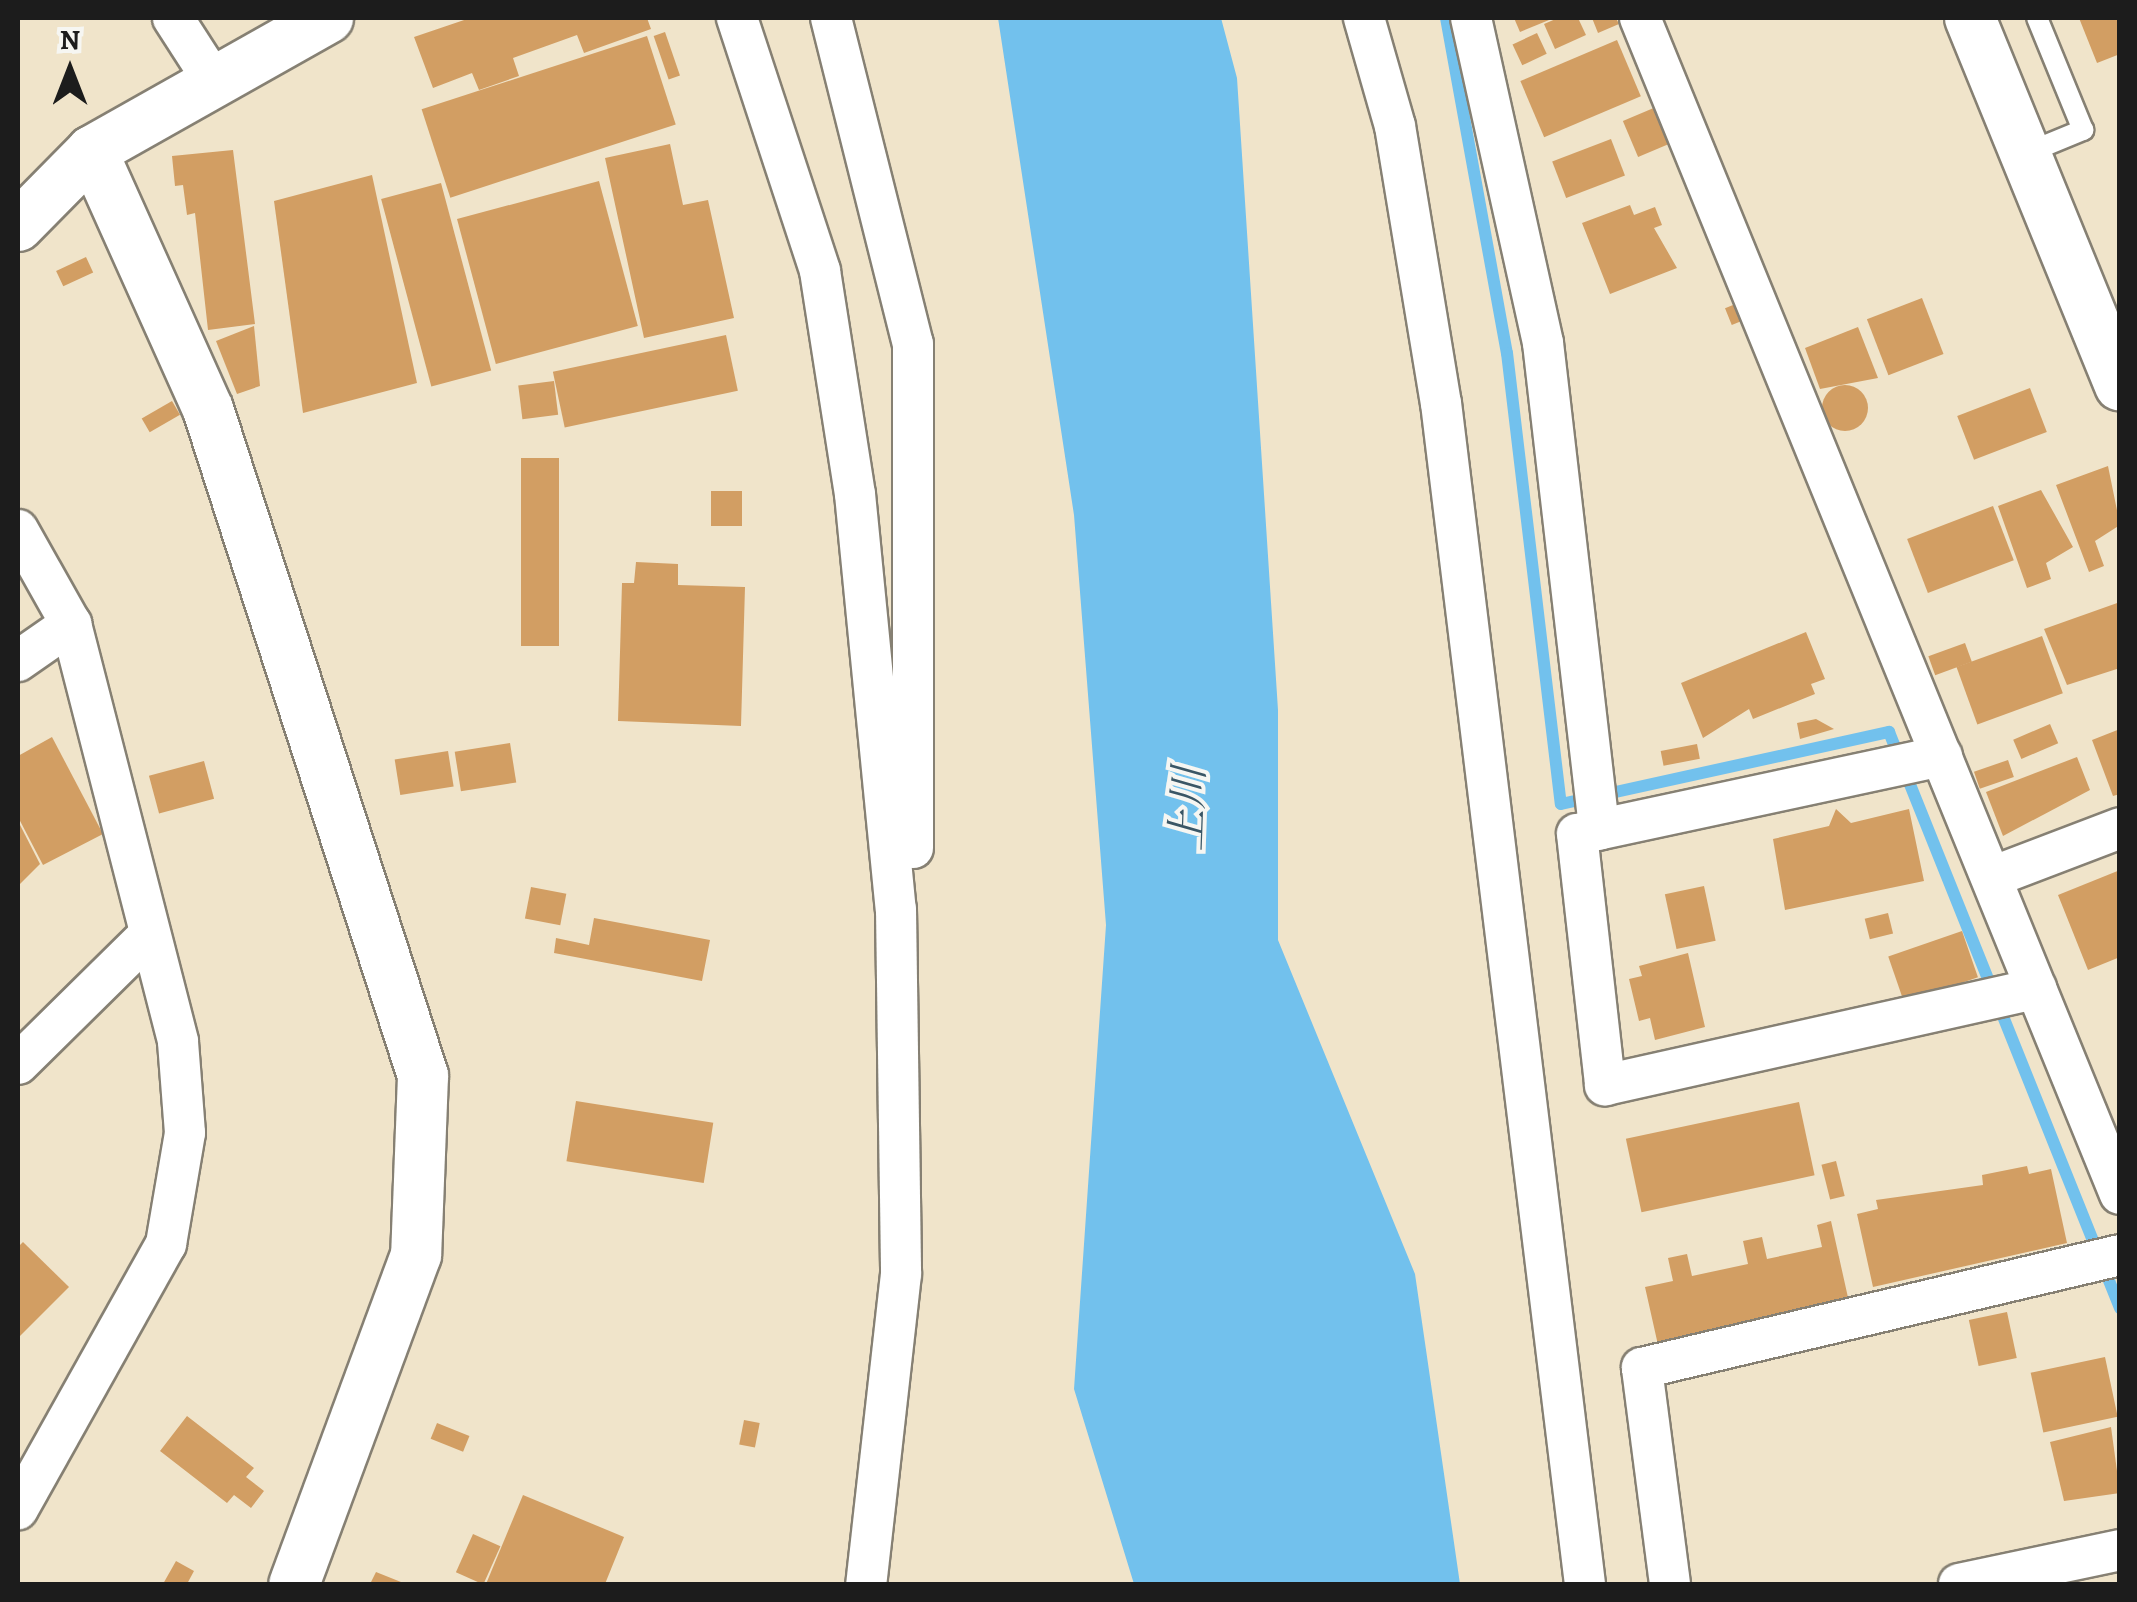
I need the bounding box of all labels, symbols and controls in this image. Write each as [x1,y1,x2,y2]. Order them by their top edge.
north arrow [20,20,120,120]
text: N [60,21,80,59]
water label: 上川 [1161,766,1215,852]

